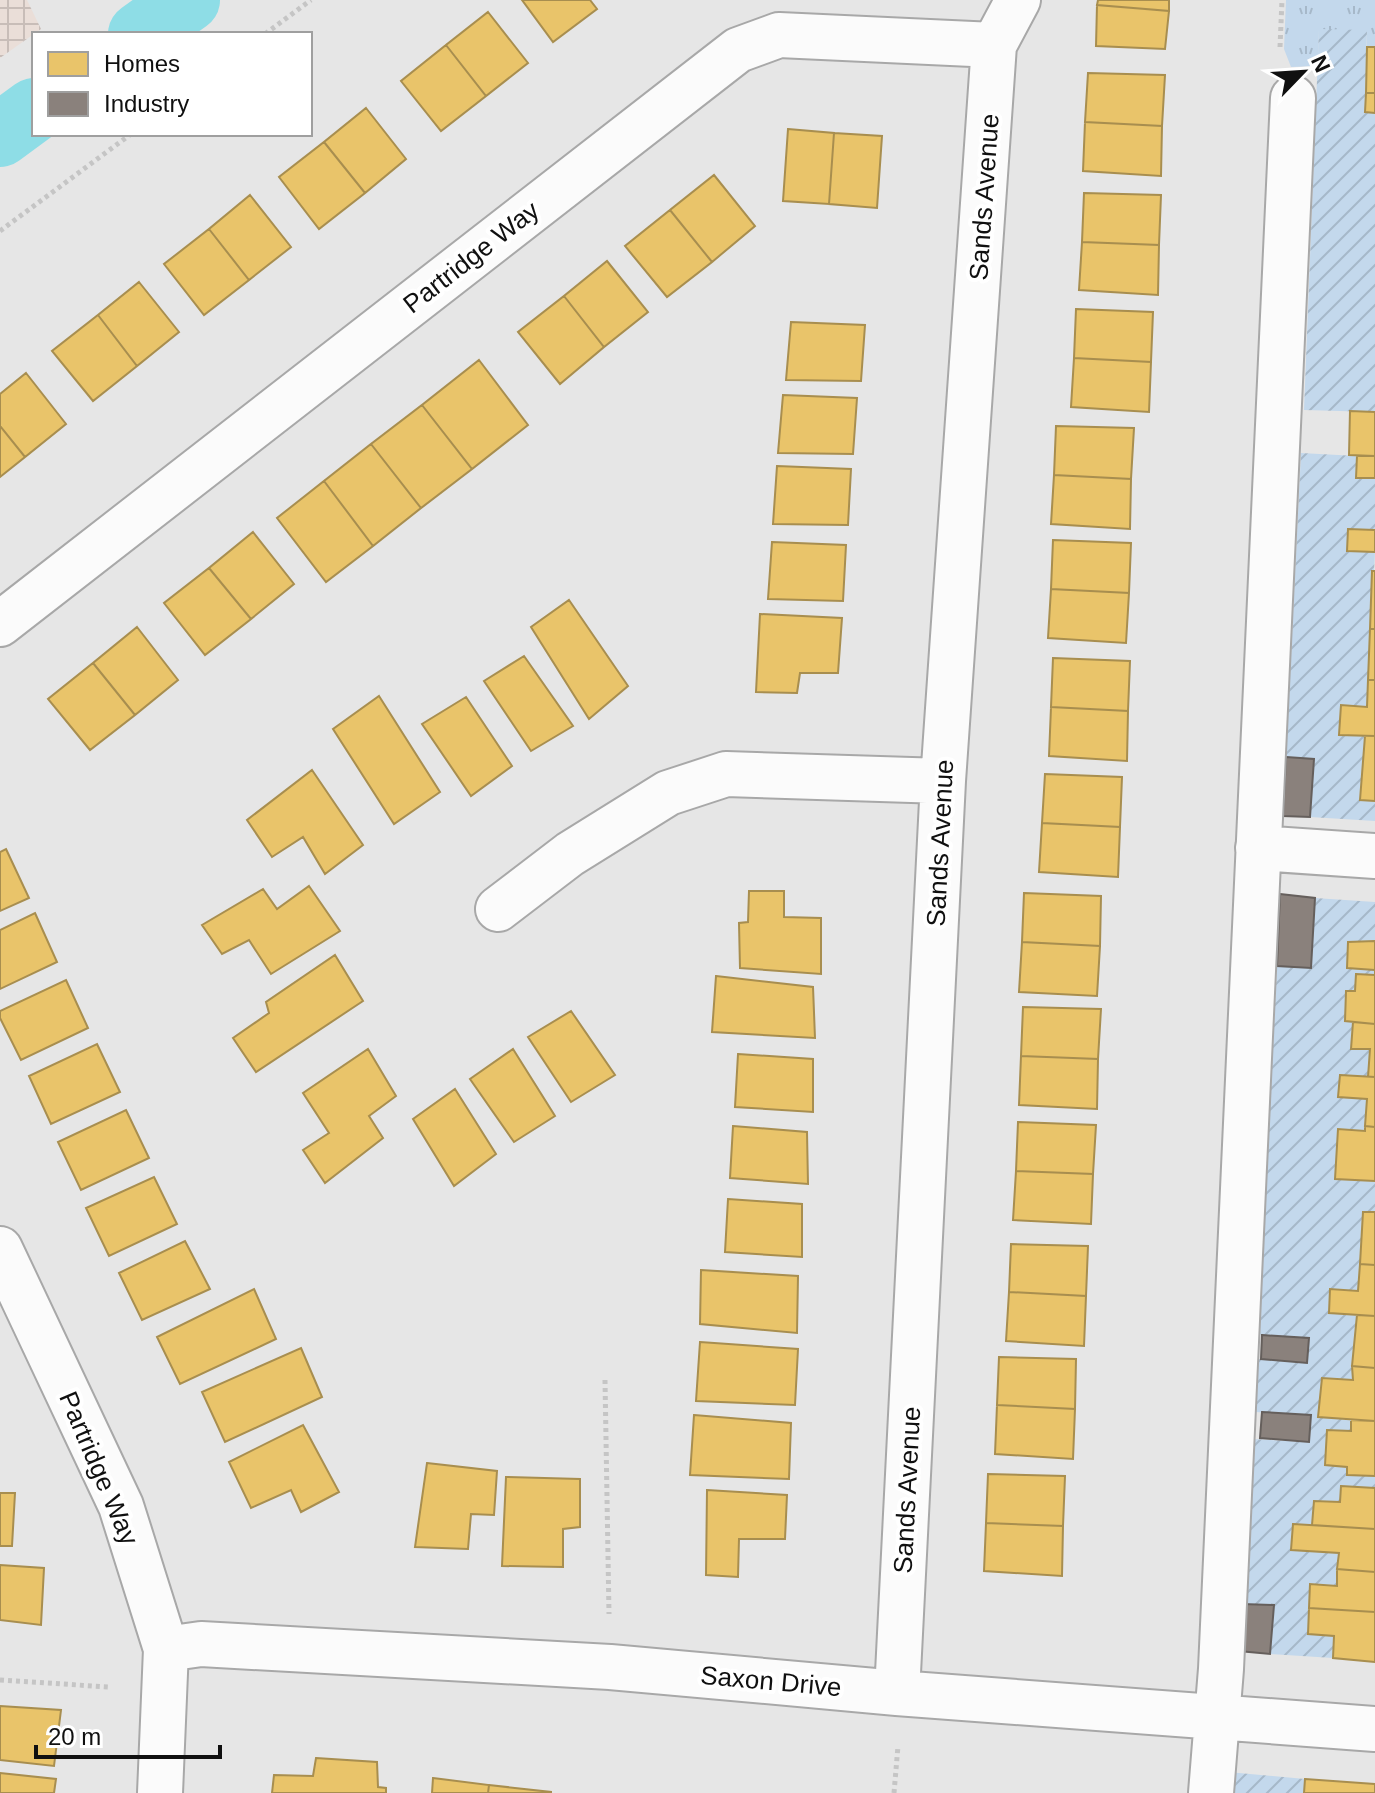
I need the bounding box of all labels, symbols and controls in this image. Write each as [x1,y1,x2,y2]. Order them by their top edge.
legend [32,32,312,136]
north arrow [1263,32,1343,112]
text: Homes [104,50,180,77]
text: N [1306,51,1335,76]
text: Industry [104,90,189,117]
street label: Sands Avenue [963,113,1005,281]
street label: Partridge Way [397,195,545,319]
street label: Sands Avenue [921,759,959,927]
street label: Partridge Way [53,1387,145,1549]
street label: Sands Avenue [888,1406,926,1574]
street label: Saxon Drive [699,1660,843,1702]
scale bar [36,1709,220,1759]
text: 20 m [48,1723,101,1750]

